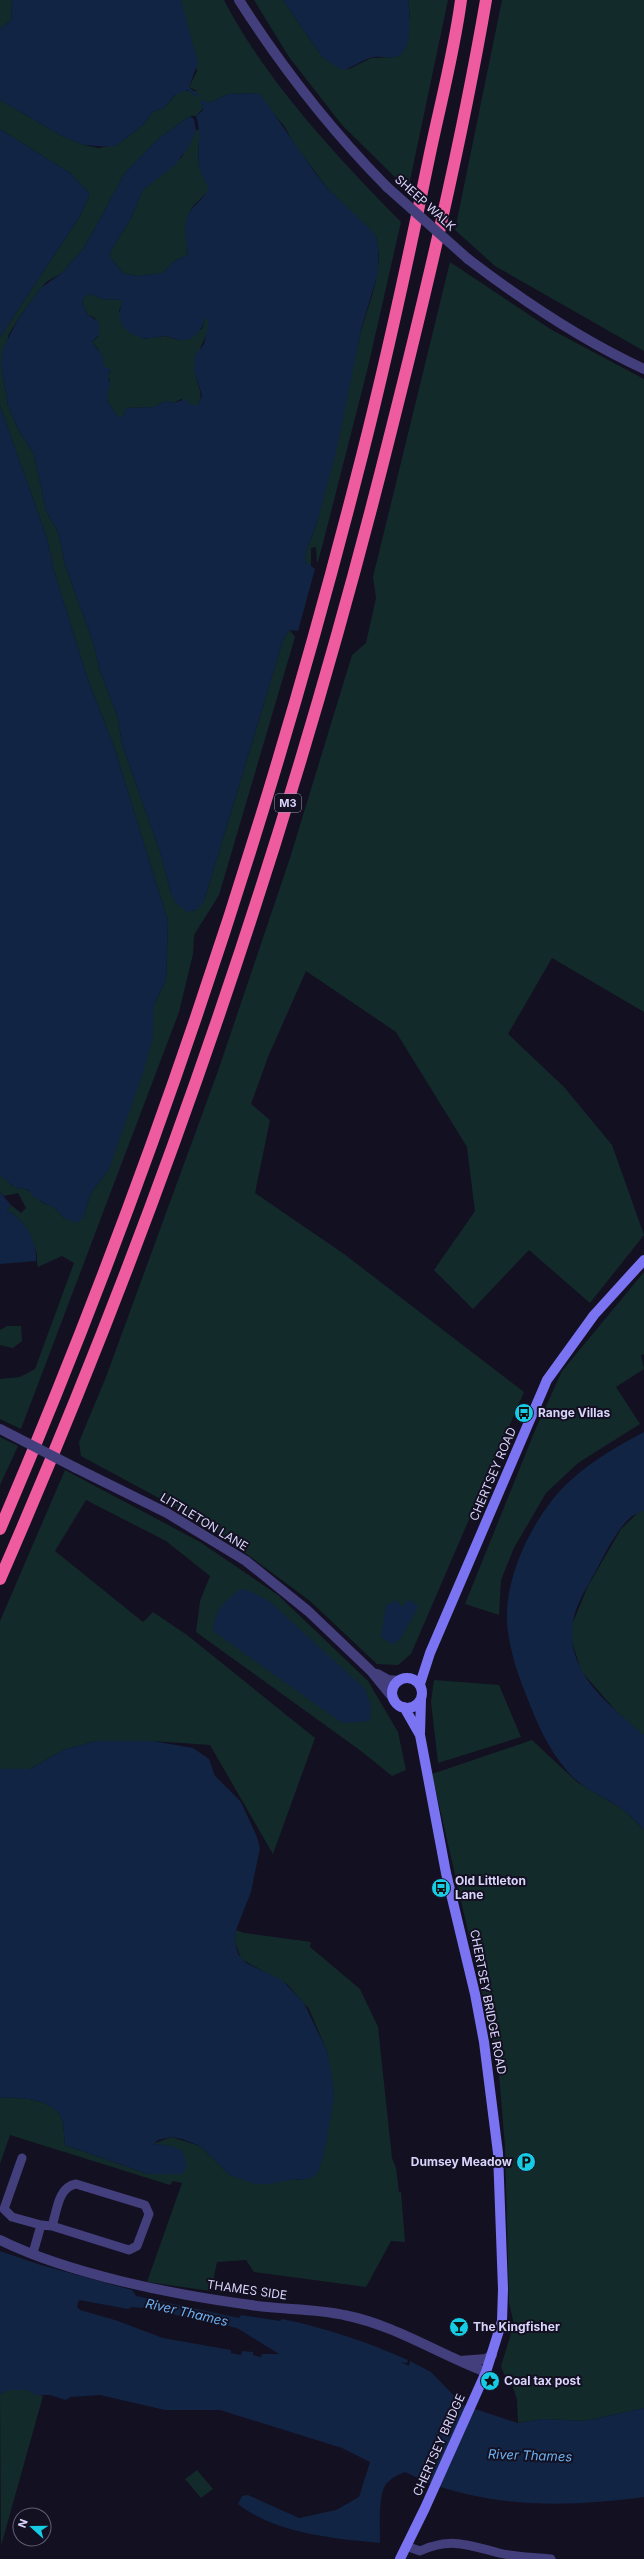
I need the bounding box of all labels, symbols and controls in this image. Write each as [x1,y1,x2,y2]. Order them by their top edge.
street label: SHEEP WALK [392,172,459,234]
road number: M3 [275,794,301,812]
bus stop icon: Range Villas [513,1402,535,1424]
place label: Range Villas [538,1405,611,1420]
street label: CHERTSEY ROAD [466,1425,519,1523]
street label: LITTLETON LANE [158,1489,251,1554]
place label: Old Littleton Lane [455,1873,526,1902]
bus stop icon: Old Littleton Lane [430,1877,452,1899]
street label: CHERTSEY BRIDGE ROAD [467,1928,510,2076]
parking icon: Dumsey Meadow [515,2151,537,2173]
place label: Dumsey Meadow [411,2154,513,2169]
street label: THAMES SIDE [206,2276,288,2303]
water label: River Thames [144,2295,230,2329]
bar icon: The Kingfisher [448,2316,470,2338]
place label: The Kingfisher [473,2319,560,2334]
place icon: Coal tax post [479,2370,501,2392]
place label: Coal tax post [504,2373,581,2388]
street label: CHERTSEY BRIDGE [409,2391,468,2498]
water label: River Thames [488,2446,573,2464]
north arrow [12,2507,52,2547]
text: N [15,2517,31,2530]

